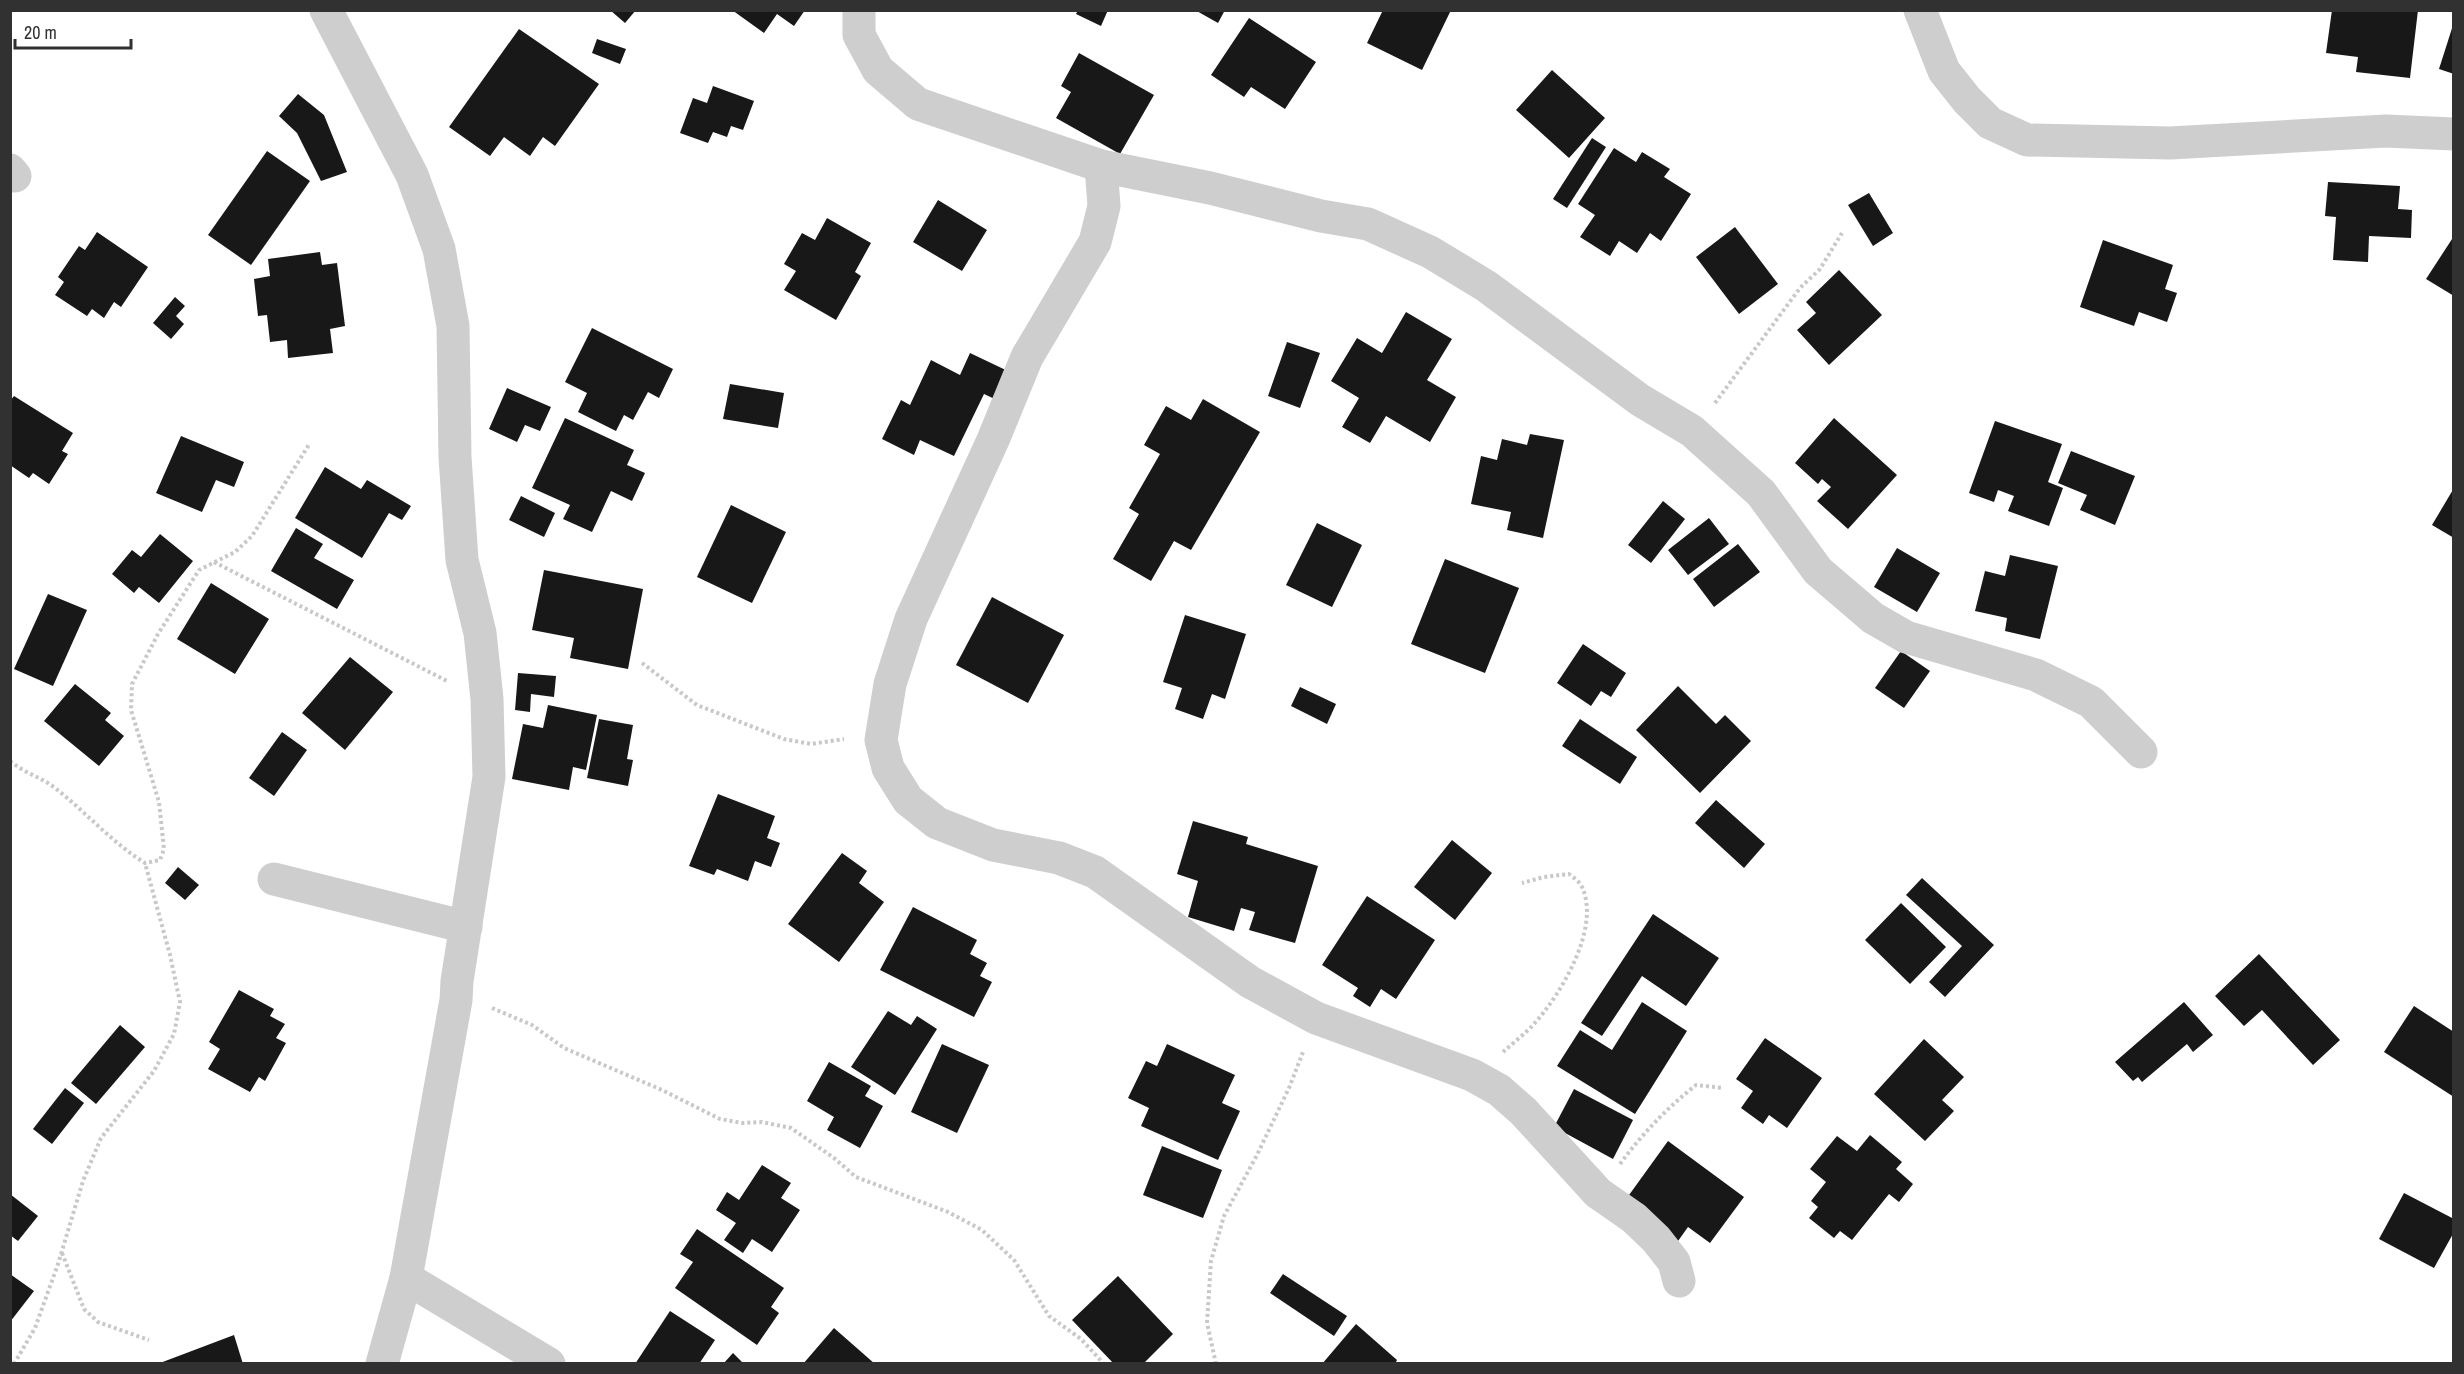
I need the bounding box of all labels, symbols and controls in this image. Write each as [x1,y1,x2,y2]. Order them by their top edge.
scale bar [15,12,130,50]
text: 20 m [24,20,57,45]

